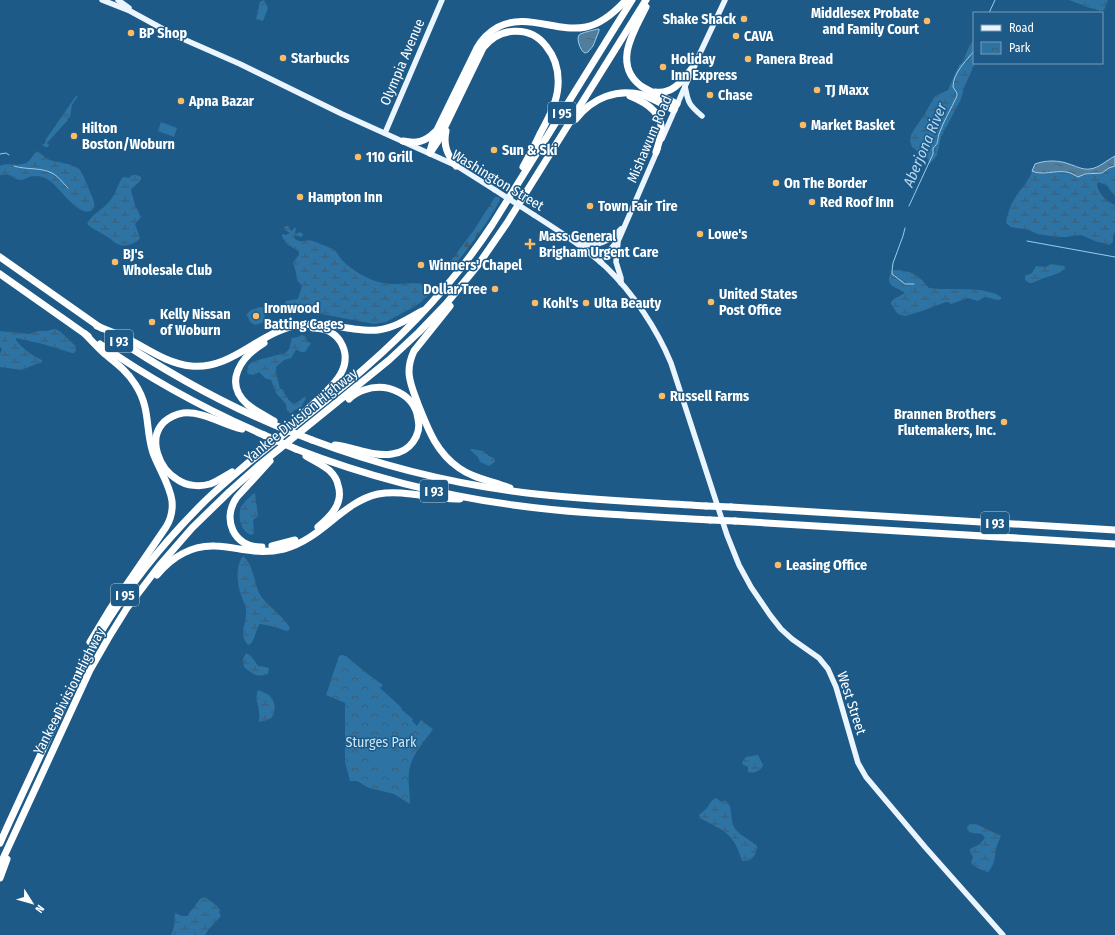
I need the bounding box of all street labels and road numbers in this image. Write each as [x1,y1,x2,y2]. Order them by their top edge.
street label: Olympia Avenue [377,16,428,108]
street label: Mishawum Road [623,93,675,185]
road number: I 95 [548,102,576,124]
street label: Washington Street [449,146,547,215]
road number: I 93 [105,330,133,352]
street label: Yankee Division Highway [241,364,362,466]
road number: I 93 [420,480,448,502]
road number: I 93 [981,512,1009,534]
road number: I 95 [111,584,139,606]
street label: Yankee Division Highway [30,624,109,758]
street label: West Street [833,669,870,737]

